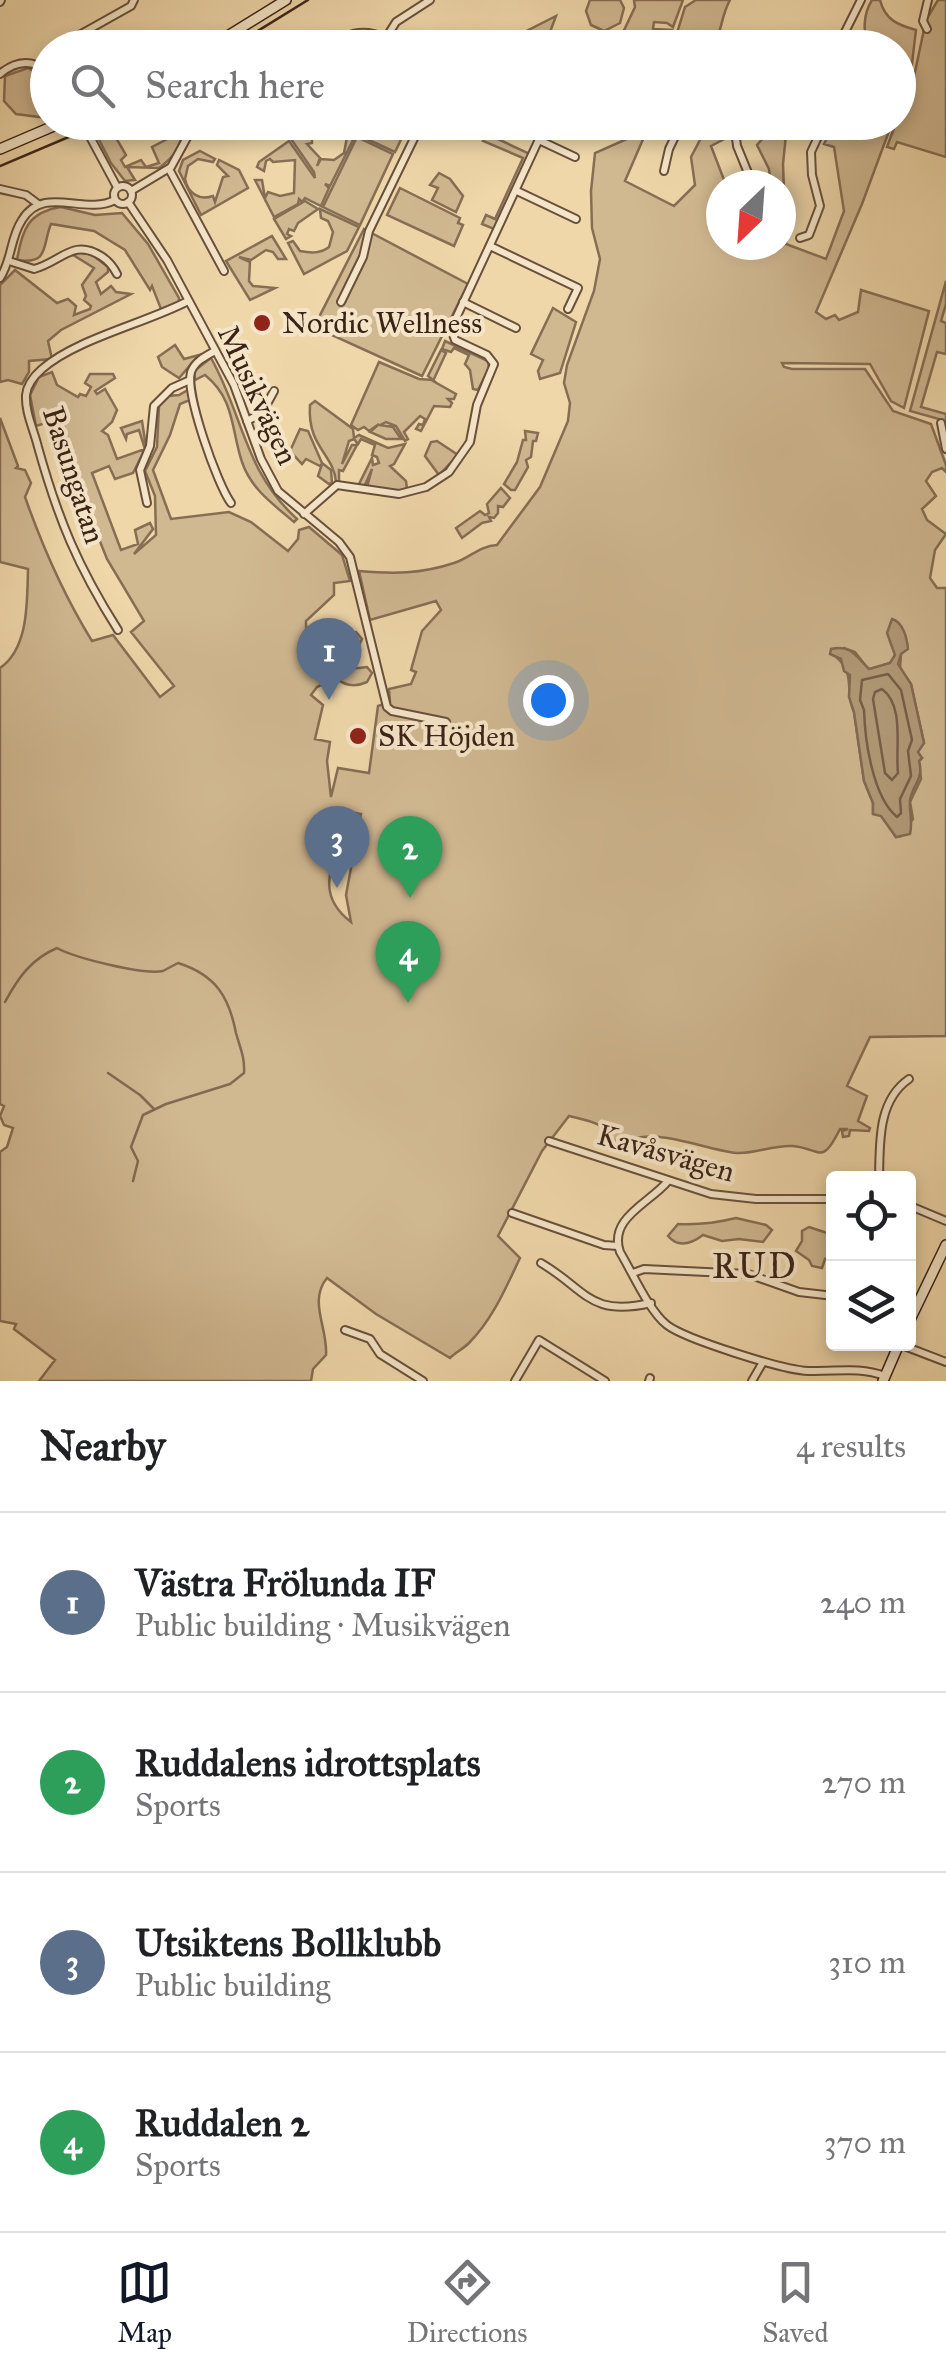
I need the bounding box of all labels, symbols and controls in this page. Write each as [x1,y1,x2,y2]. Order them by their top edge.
search box [30,30,916,140]
icon: search [65,58,120,113]
text: Search here [145,62,325,108]
north arrow [706,170,796,260]
place label: Nordic Wellness [282,305,482,341]
marker: Nordic Wellness [251,312,273,334]
street label: Musikvägen [210,320,306,470]
street label: Basungatan [35,402,113,548]
pin: 1 [296,618,362,700]
your location [523,675,574,726]
place label: SK Höjden [378,718,515,754]
marker: SK Höjden [347,725,369,747]
pin: 3 [304,806,370,888]
pin: 2 [378,816,442,898]
pin: 4 [376,920,440,1003]
street label: Kavåsvägen [593,1116,739,1190]
map controls [826,1171,916,1351]
button: locate [826,1171,916,1261]
district label: RUD [712,1245,798,1288]
button: layers [826,1261,916,1351]
text: Nearby [40,1420,165,1472]
text: 4 results [796,1427,906,1466]
text: Västra Frölunda IF [135,1560,435,1606]
text: 1 [66,1583,79,1622]
text: 240 m [820,1583,906,1622]
text: Public building · Musikvägen [135,1606,511,1645]
text: Ruddalens idrottsplats [135,1740,481,1786]
text: 2 [65,1763,80,1802]
text: 270 m [822,1763,906,1802]
text: Sports [135,1786,221,1825]
text: Utsiktens Bollklubb [135,1920,441,1966]
text: 3 [66,1943,79,1982]
text: 310 m [828,1943,906,1982]
text: Public building [135,1966,330,2005]
text: Ruddalen 2 [135,2100,309,2146]
text: 4 [64,2123,81,2162]
text: 370 m [824,2123,906,2162]
text: Sports [135,2146,221,2185]
tab: Map [117,2255,172,2350]
tab: Directions [407,2255,528,2350]
tab: Saved [762,2255,829,2350]

